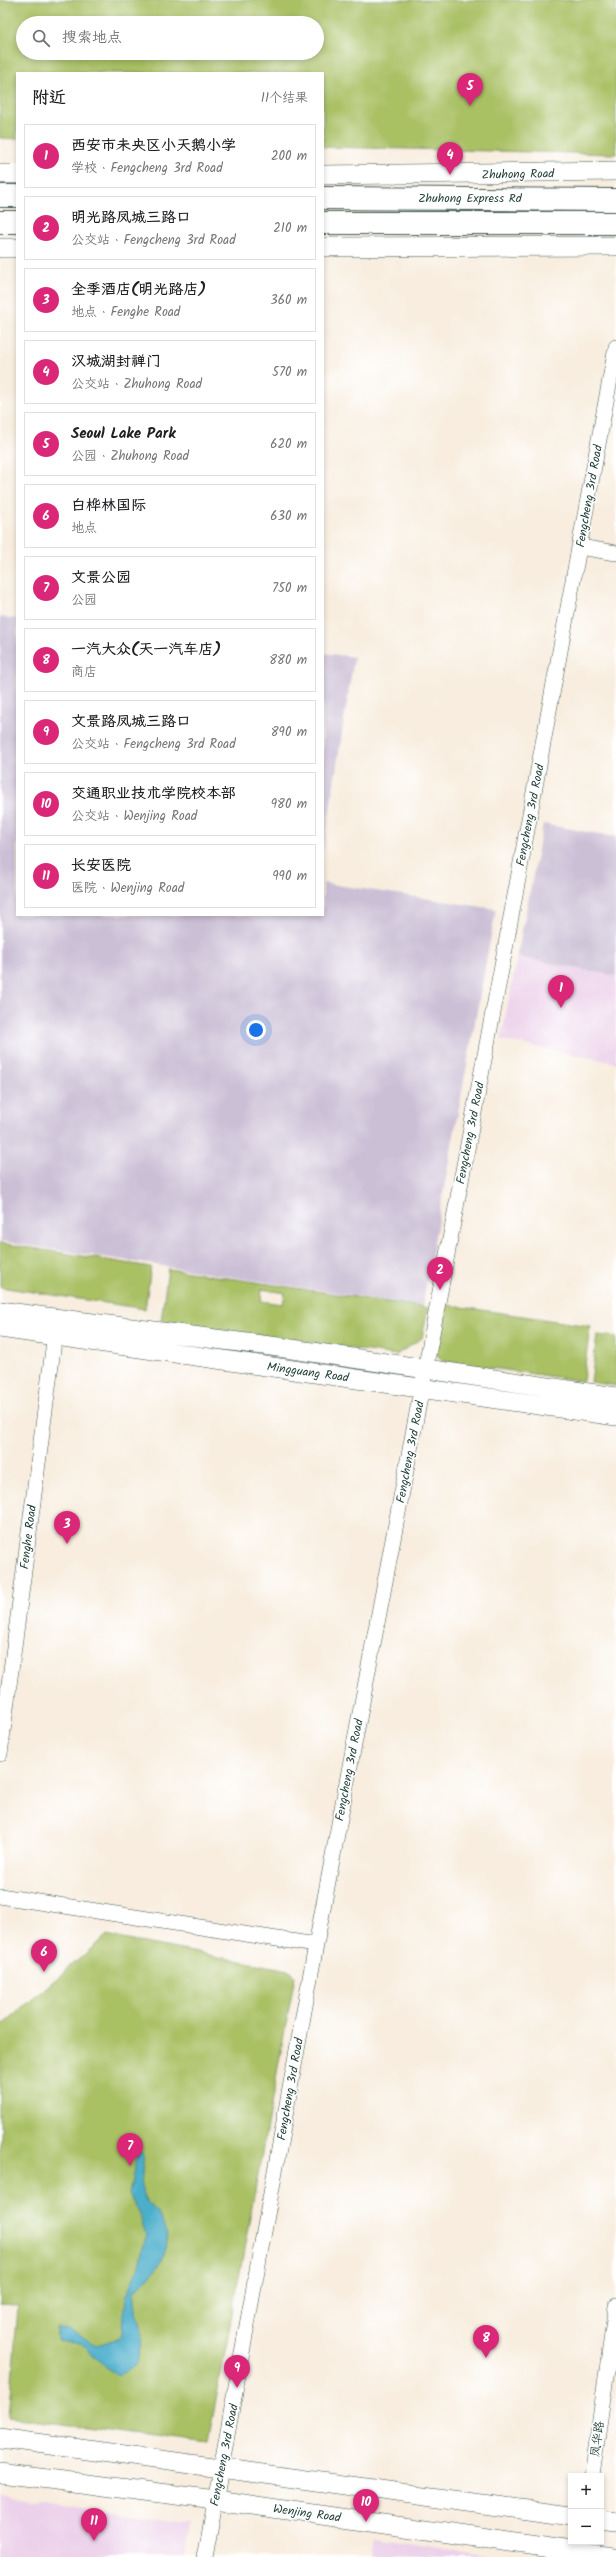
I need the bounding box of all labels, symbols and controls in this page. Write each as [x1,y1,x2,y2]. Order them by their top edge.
search box [16,16,324,60]
text: 搜索地点 [62,26,122,50]
icon: search [30,27,52,49]
pin: 5 [457,73,483,106]
text: 附近 [32,85,66,112]
text: 11个结果 [261,88,308,109]
text: 西安市未央区小天鹅小学 [71,134,236,158]
pin: 4 [437,142,463,175]
text: 1 [44,146,48,167]
text: 200 m [271,146,307,167]
text: 学校 · Fengcheng 3rd Road [71,158,223,179]
street label: Zhuhong Road [482,164,555,185]
street label: Zhuhong Express Rd [418,189,523,208]
text: 明光路凤城三路口 [71,206,191,230]
text: 2 [42,218,50,239]
text: 210 m [273,218,307,239]
text: 公交站 · Fengcheng 3rd Road [71,230,236,251]
text: 全季酒店(明光路店) [71,278,206,302]
text: 3 [42,290,50,311]
text: 360 m [270,290,307,311]
text: 地点 · Fenghe Road [71,302,180,323]
text: 汉城湖封禅门 [71,350,161,374]
text: 4 [42,362,50,383]
text: 570 m [272,362,307,383]
text: 公交站 · Zhuhong Road [71,374,202,395]
text: Seoul Lake Park [71,422,176,446]
text: 5 [43,434,49,455]
text: 620 m [270,434,307,455]
street label: Fengcheng 3rd Road [571,442,608,549]
text: 公园 · Zhuhong Road [71,446,189,467]
text: 白桦林国际 [71,494,146,518]
text: 6 [42,506,50,527]
text: 630 m [270,506,307,527]
text: 地点 [71,518,97,539]
text: 文景公园 [71,566,131,590]
text: 7 [43,578,49,599]
text: 750 m [272,578,307,599]
text: 公园 [71,590,97,611]
text: 一汽大众(天一汽车店) [71,638,221,662]
text: 8 [42,650,50,671]
text: 880 m [269,650,307,671]
text: 商店 [71,662,97,683]
text: 文景路凤城三路口 [71,710,191,734]
text: 9 [43,722,49,743]
text: 890 m [271,722,307,743]
text: 公交站 · Fengcheng 3rd Road [71,734,236,755]
street label: Fengcheng 3rd Road [511,761,550,868]
text: 交通职业技术学院校本部 [71,782,236,806]
text: 10 [41,794,51,815]
text: 980 m [271,794,307,815]
text: 公交站 · Wenjing Road [71,806,197,827]
text: 长安医院 [71,854,131,878]
text: 11 [42,866,50,887]
text: 990 m [272,866,307,887]
text: 医院 · Wenjing Road [71,878,184,899]
pin: 1 [548,975,574,1008]
your location [246,1020,266,1040]
street label: Fengcheng 3rd Road [451,1079,490,1186]
pin: 2 [427,1257,453,1290]
street label: Mingguang Road [266,1357,351,1388]
street label: Fengcheng 3rd Road [391,1398,430,1505]
street label: Fenghe Road [15,1503,42,1570]
pin: 3 [54,1511,80,1544]
street label: Fengcheng 3rd Road [330,1716,369,1823]
pin: 6 [31,1939,57,1972]
street label: Fengcheng 3rd Road [272,2035,309,2142]
pin: 7 [117,2133,143,2166]
pin: 8 [473,2325,499,2358]
pin: 9 [224,2355,250,2388]
street label: Fengcheng 3rd Road [205,2401,244,2508]
street label: 凤华路 [586,2420,609,2458]
map controls [568,2473,604,2545]
button: + [568,2473,604,2509]
pin: 10 [353,2489,379,2522]
street label: Wenjing Road [272,2499,343,2528]
pin: 11 [81,2508,107,2541]
button: − [568,2509,604,2545]

